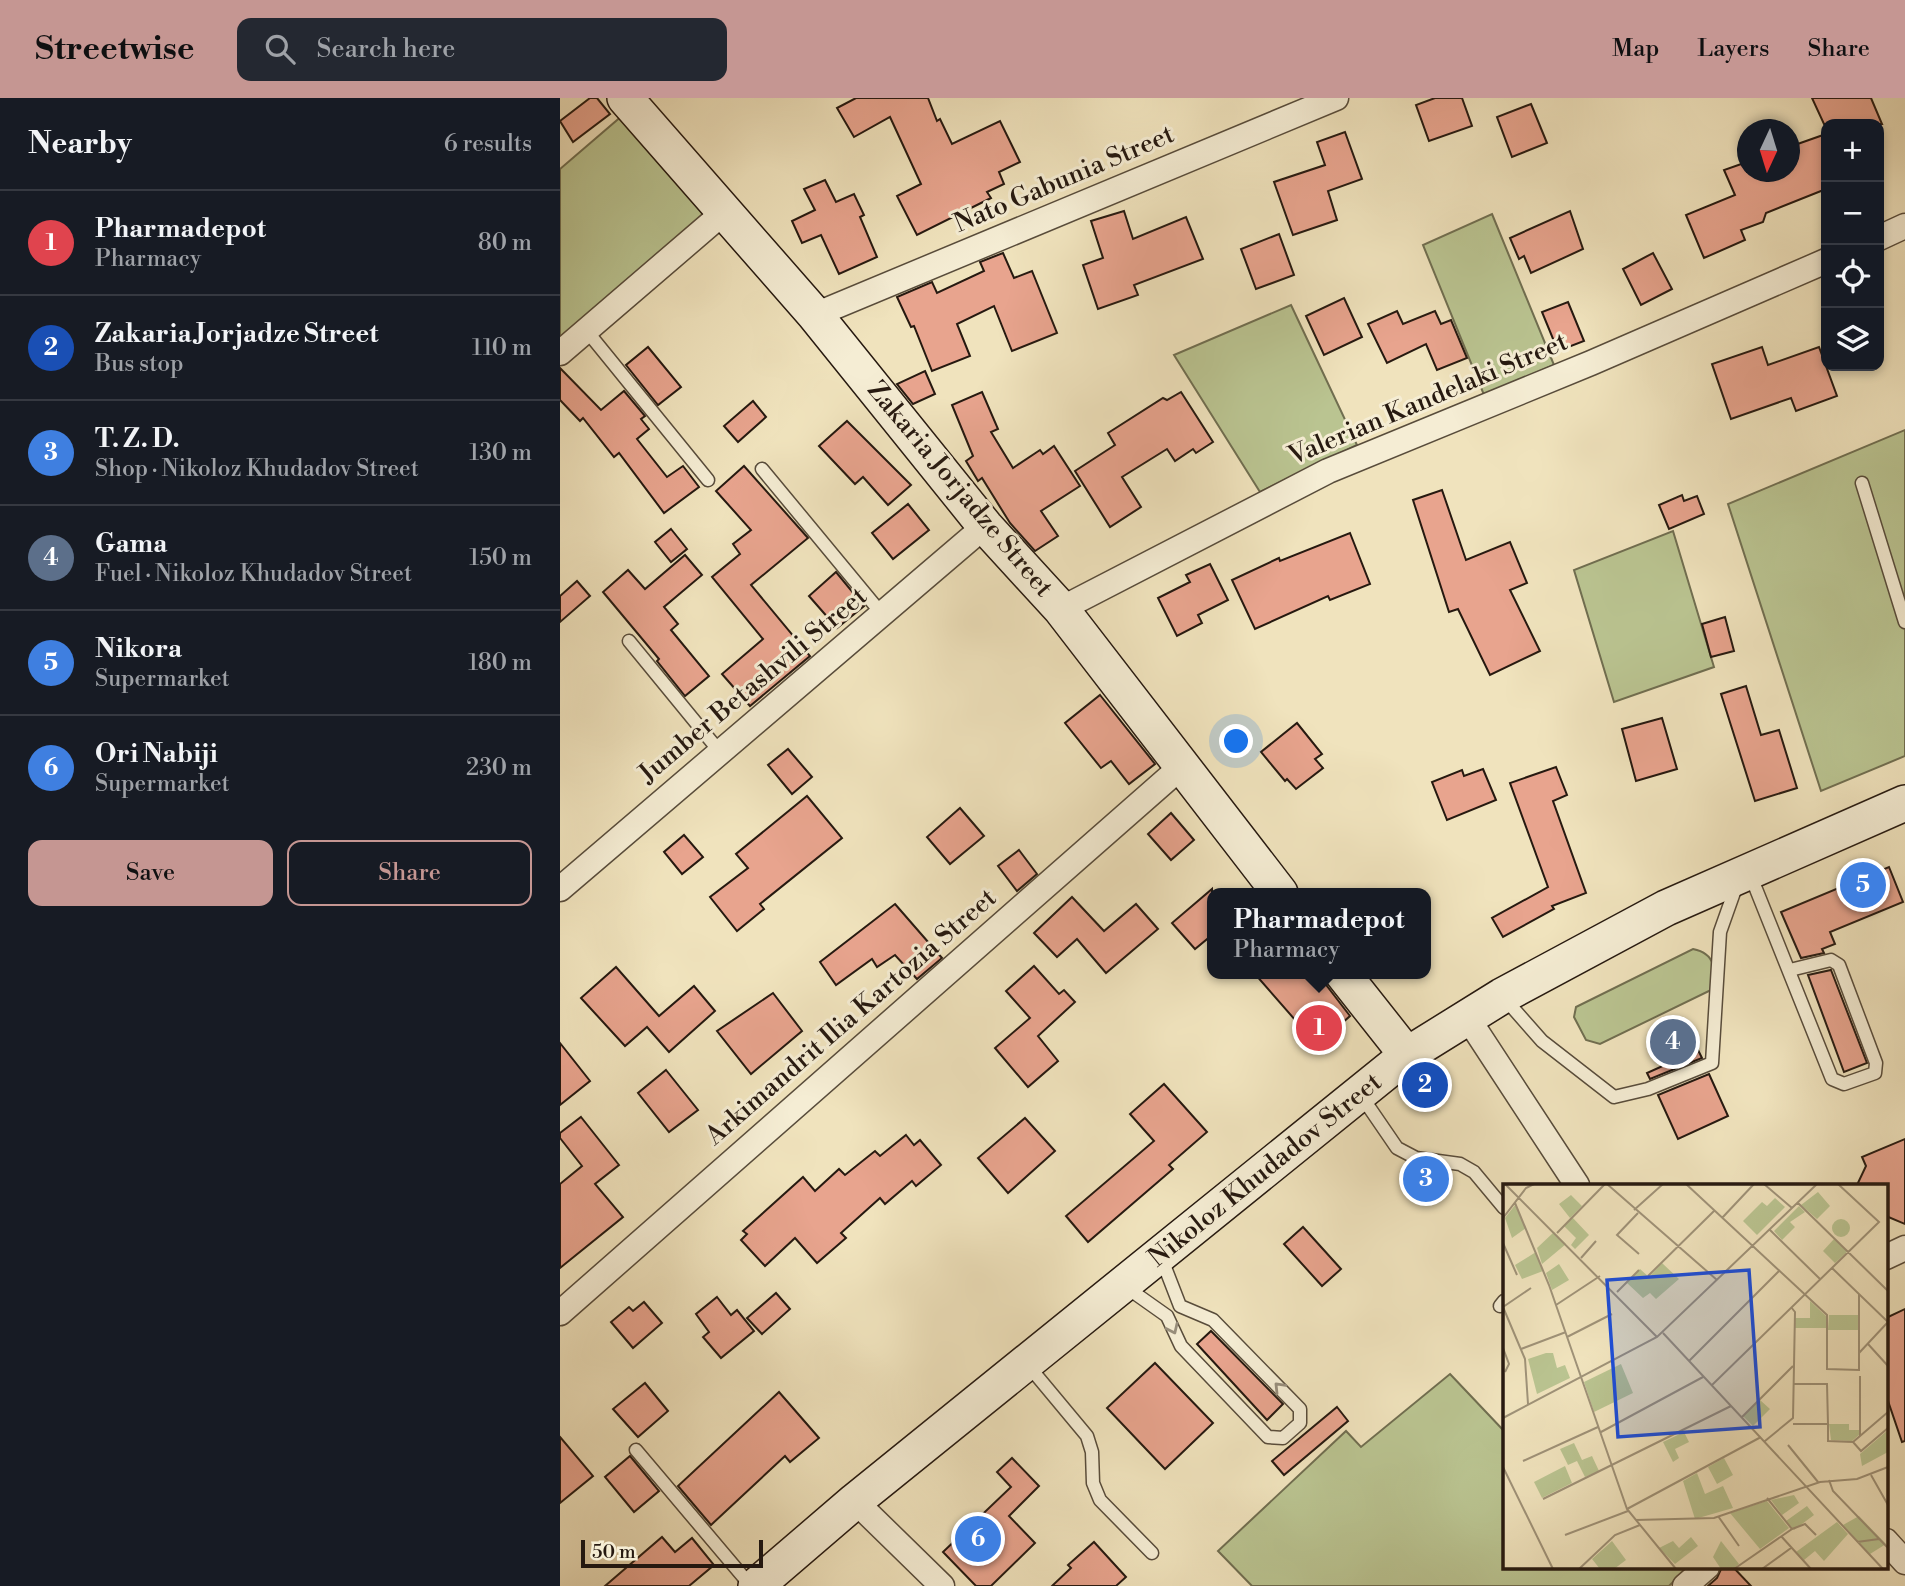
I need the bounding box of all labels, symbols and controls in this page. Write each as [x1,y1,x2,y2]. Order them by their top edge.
search box [237,18,727,81]
text: Streetwise [35,29,195,70]
icon: search [261,30,299,68]
text: Search here [317,33,455,65]
text: Map [1612,34,1659,64]
text: Layers [1697,34,1769,64]
text: Share [1807,34,1870,64]
street label: Nato Gabunia Street [949,118,1179,240]
north arrow [1737,119,1800,182]
map controls [1821,119,1884,371]
button: + [1821,119,1884,182]
text: Nearby [28,125,132,163]
text: 6 results [444,130,532,158]
button: − [1821,182,1884,245]
text: Pharmadepot [95,213,266,245]
text: 1 [45,229,57,257]
text: 80 m [478,229,532,257]
text: Pharmacy [95,245,201,273]
button: locate [1821,245,1884,308]
button: layers [1821,308,1884,371]
text: Zakaria Jorjadze Street [95,318,378,350]
street label: Valerian Kandelaki Street [1283,326,1572,473]
text: 2 [44,334,58,362]
text: 110 m [472,334,532,362]
text: Bus stop [95,350,183,378]
street label: Zakaria Jorjadze Street [860,375,1060,603]
text: T. Z. D. [95,423,180,455]
text: 3 [44,439,58,467]
text: 130 m [469,439,532,467]
text: Shop · Nikoloz Khudadov Street [95,455,419,483]
text: Gama [95,528,167,560]
text: 4 [43,544,59,572]
text: 150 m [469,544,532,572]
text: Fuel · Nikoloz Khudadov Street [95,560,412,588]
street label: Jumber Betashvili Street [632,580,874,790]
text: Nikora [95,633,182,665]
text: 5 [44,649,58,677]
text: 180 m [468,649,532,677]
text: Supermarket [95,665,230,693]
your location [1219,724,1253,758]
text: Ori Nabiji [95,738,218,770]
text: 6 [44,754,58,782]
text: 230 m [466,754,532,782]
text: Supermarket [95,770,230,798]
button: Save [28,840,273,906]
button: Share [287,840,532,906]
pin: 5 [1840,859,1886,911]
street label: Arkimandrit Ilia Kartozia Street [698,882,1003,1153]
popup [1207,888,1431,979]
text: Pharmadepot [1234,904,1404,936]
text: Pharmacy [1234,936,1340,964]
pin: 1 [1296,1002,1342,1054]
pin: 4 [1650,1016,1696,1068]
pin: 2 [1402,1059,1448,1111]
street label: Nikoloz Khudadov Street [1142,1066,1388,1274]
pin: 3 [1403,1153,1449,1205]
inset map [1503,1184,1888,1568]
one-way arrow [1165,1322,1179,1334]
one-way arrow [1274,1383,1287,1396]
pin: 6 [955,1513,1001,1565]
scale bar [581,1537,763,1569]
text: 50 m [592,1540,636,1564]

